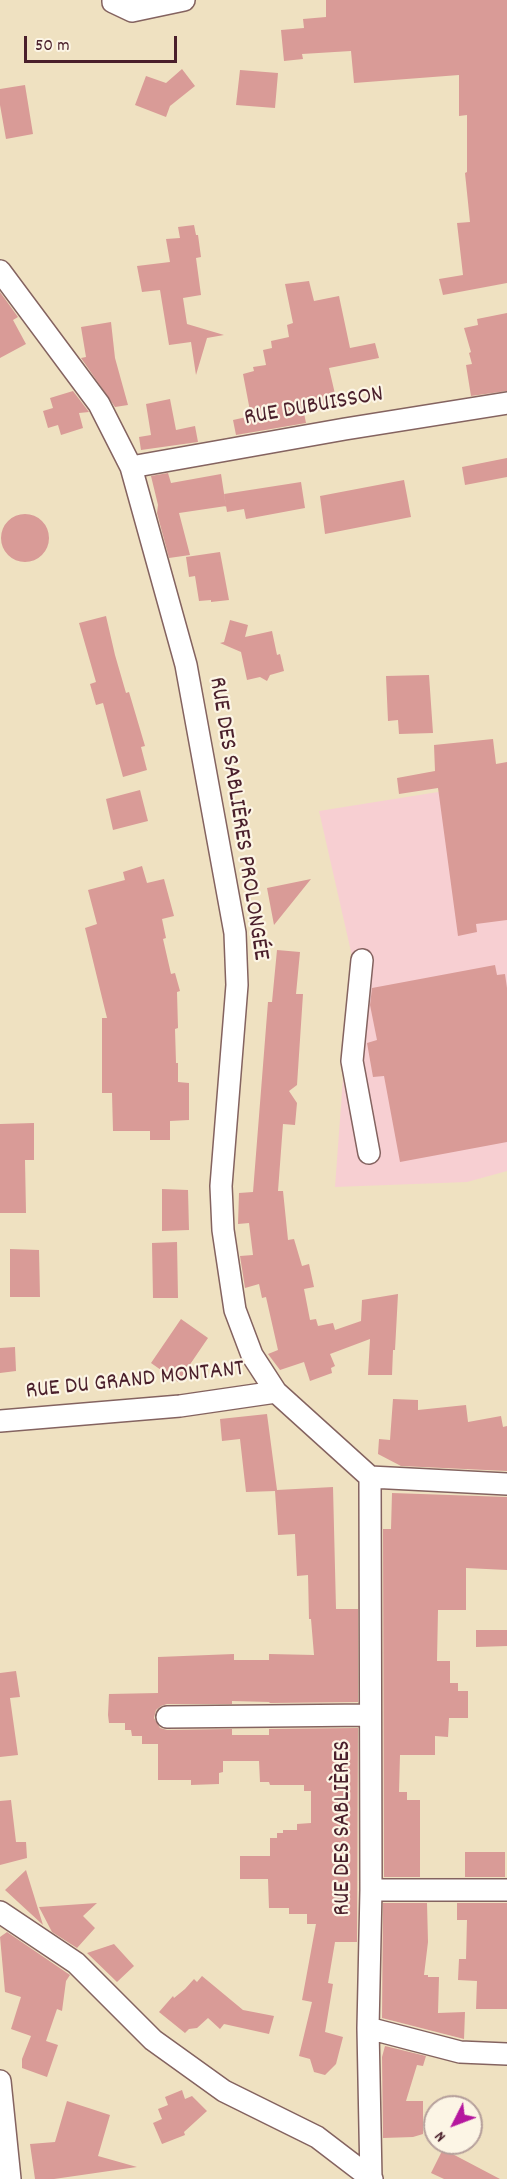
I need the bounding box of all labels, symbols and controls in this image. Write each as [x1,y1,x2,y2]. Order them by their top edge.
scale bar [27,24,180,62]
text: 50 m [35,34,70,59]
street label: RUE DUBUISSON [242,382,386,434]
street label: RUE DES SABLIÈRES PROLONGÉE [200,675,274,963]
street label: RUE DU GRAND MONTANT [24,1356,246,1408]
street label: RUE DES SABLIÈRES [331,1740,359,1916]
north arrow [423,2095,483,2155]
text: N [430,2125,452,2147]

